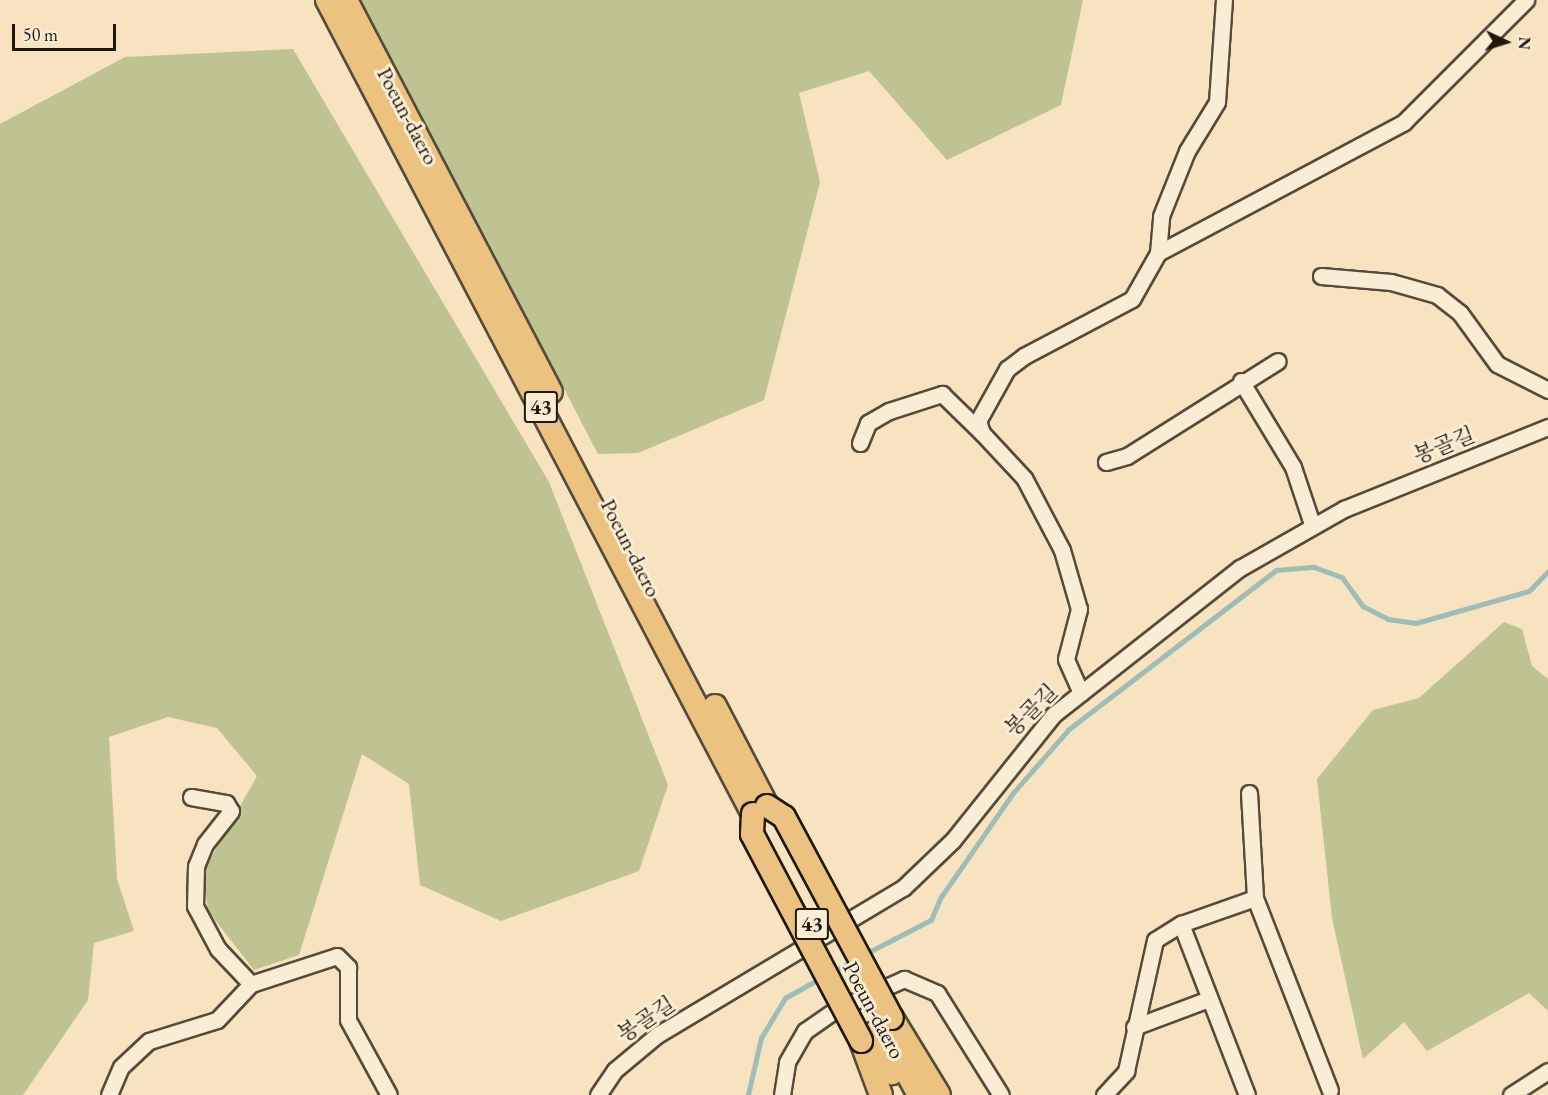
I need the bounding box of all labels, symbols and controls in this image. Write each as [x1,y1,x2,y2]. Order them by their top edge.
scale bar [15,12,118,50]
north arrow [1476,12,1536,72]
text: 50 m [23,23,58,46]
text: N [1514,36,1535,50]
street label: Poeun-daero [371,63,445,169]
road number: 43 [523,389,559,425]
street label: 봉골길 [1409,421,1479,469]
street label: Poeun-daero [595,495,667,601]
street label: 봉골길 [999,678,1063,742]
road number: 43 [794,906,830,942]
street label: Poeun-daero [837,957,911,1063]
street label: 봉골길 [612,990,680,1048]

